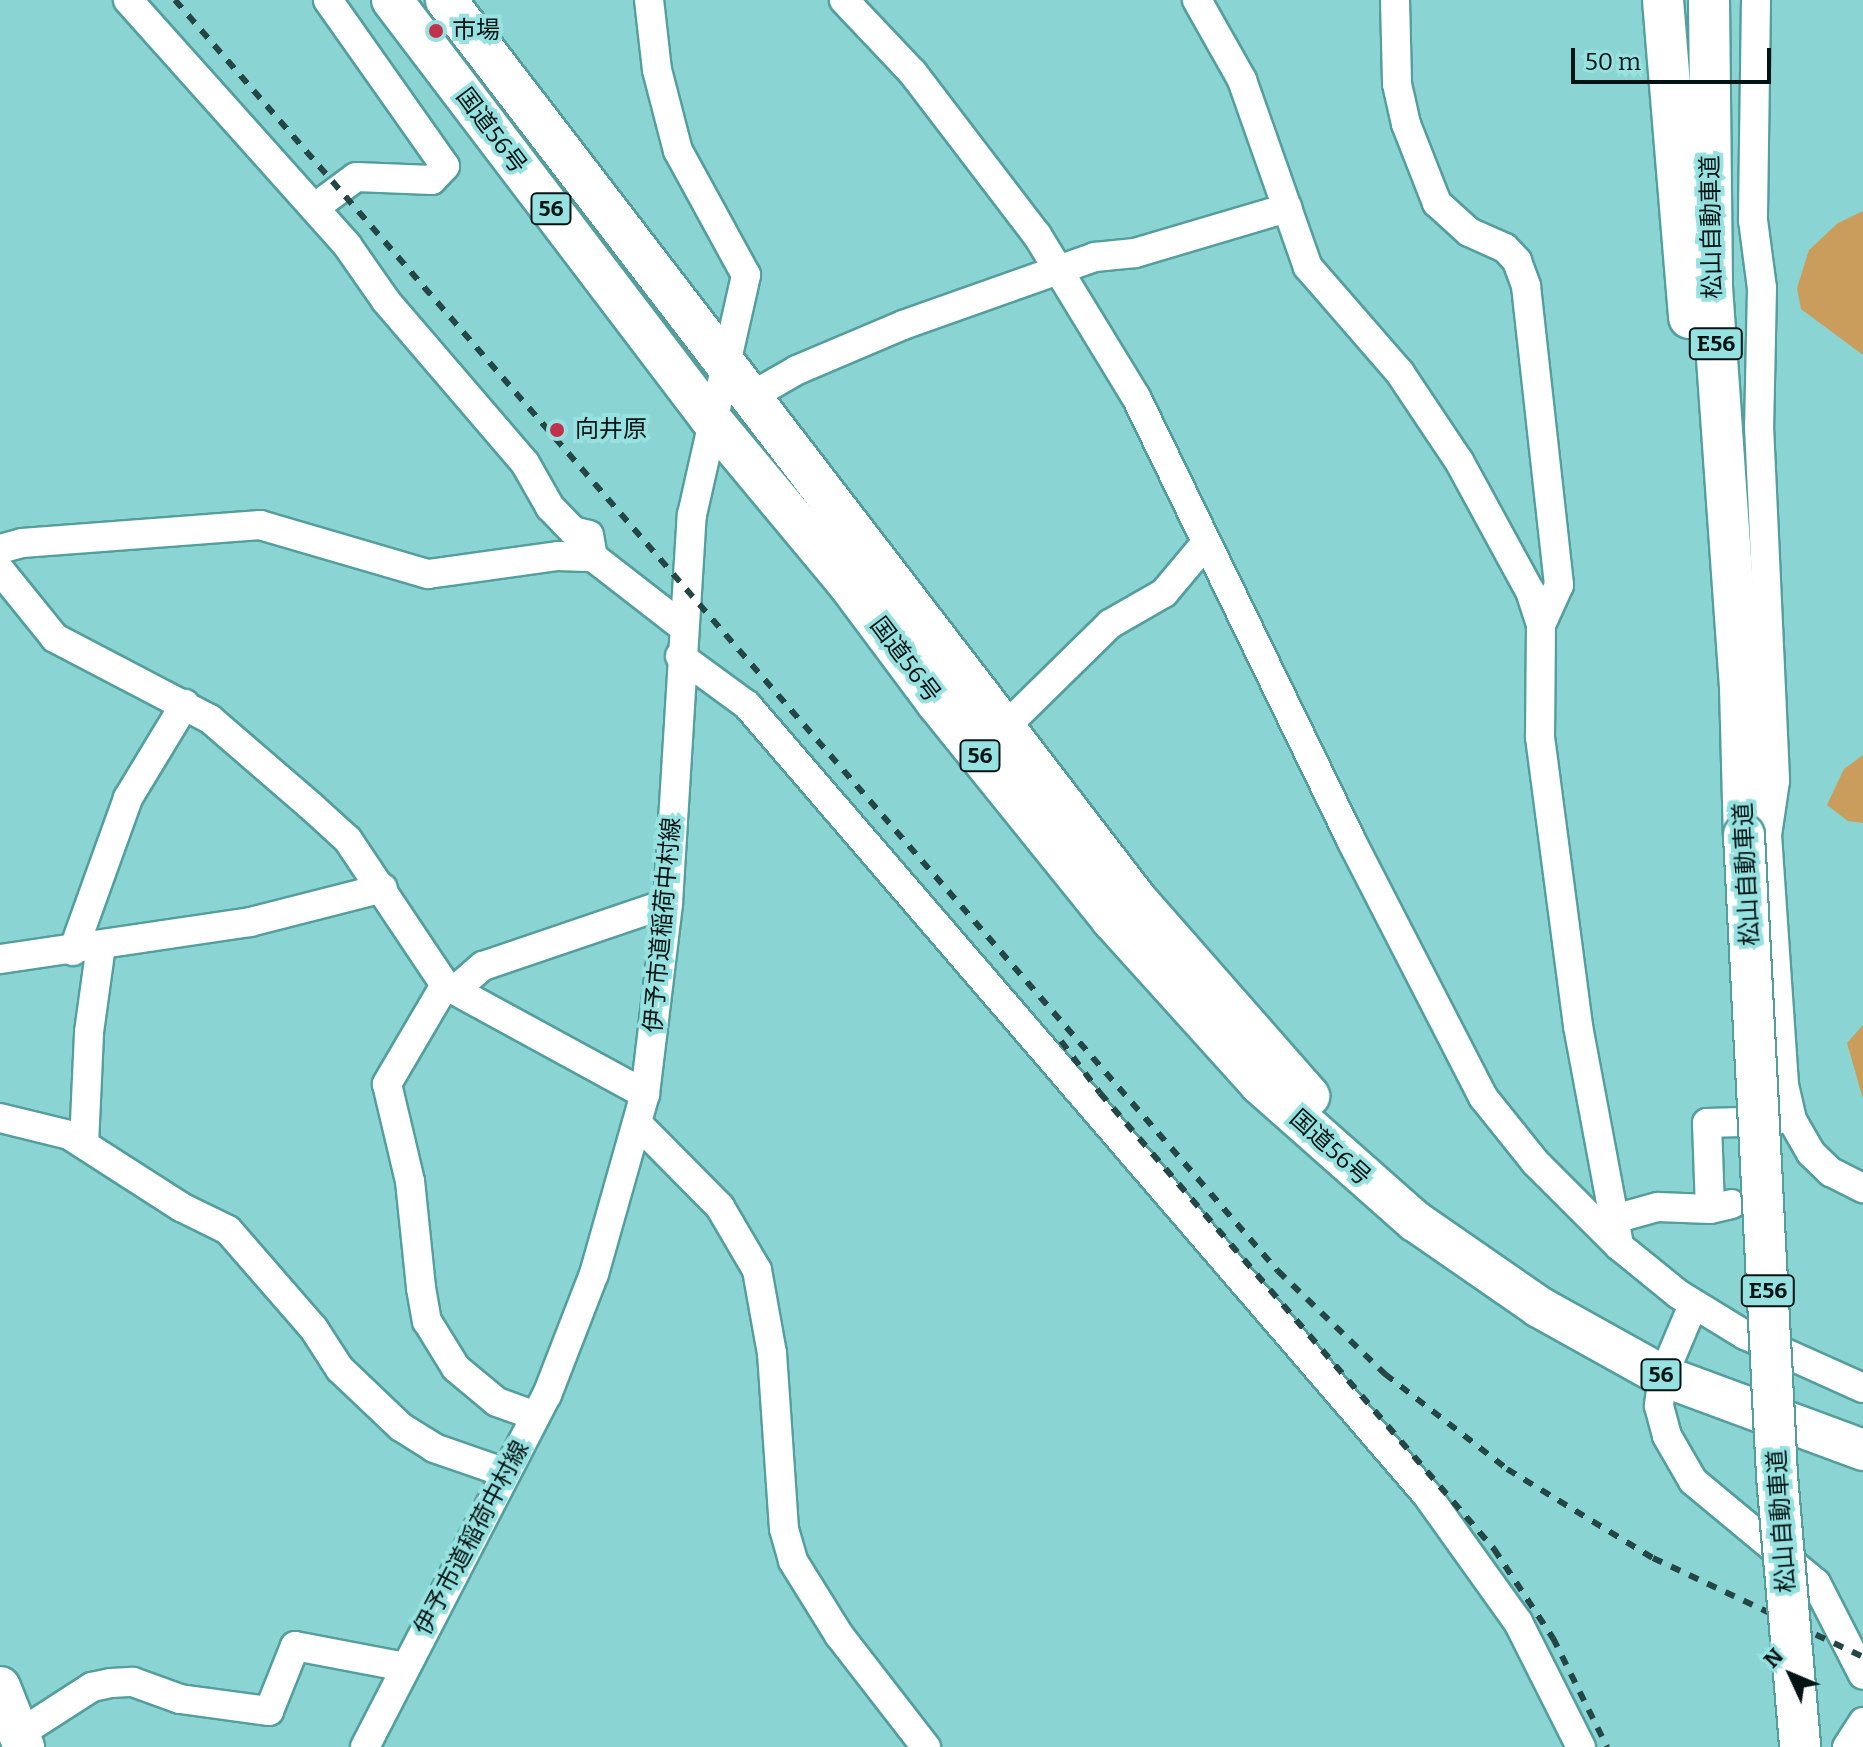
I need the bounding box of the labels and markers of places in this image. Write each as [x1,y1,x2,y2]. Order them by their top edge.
place label: 市場 [452,17,500,45]
marker: 市場 [427,22,445,40]
place label: 向井原 [575,416,647,444]
marker: 向井原 [546,419,568,441]

